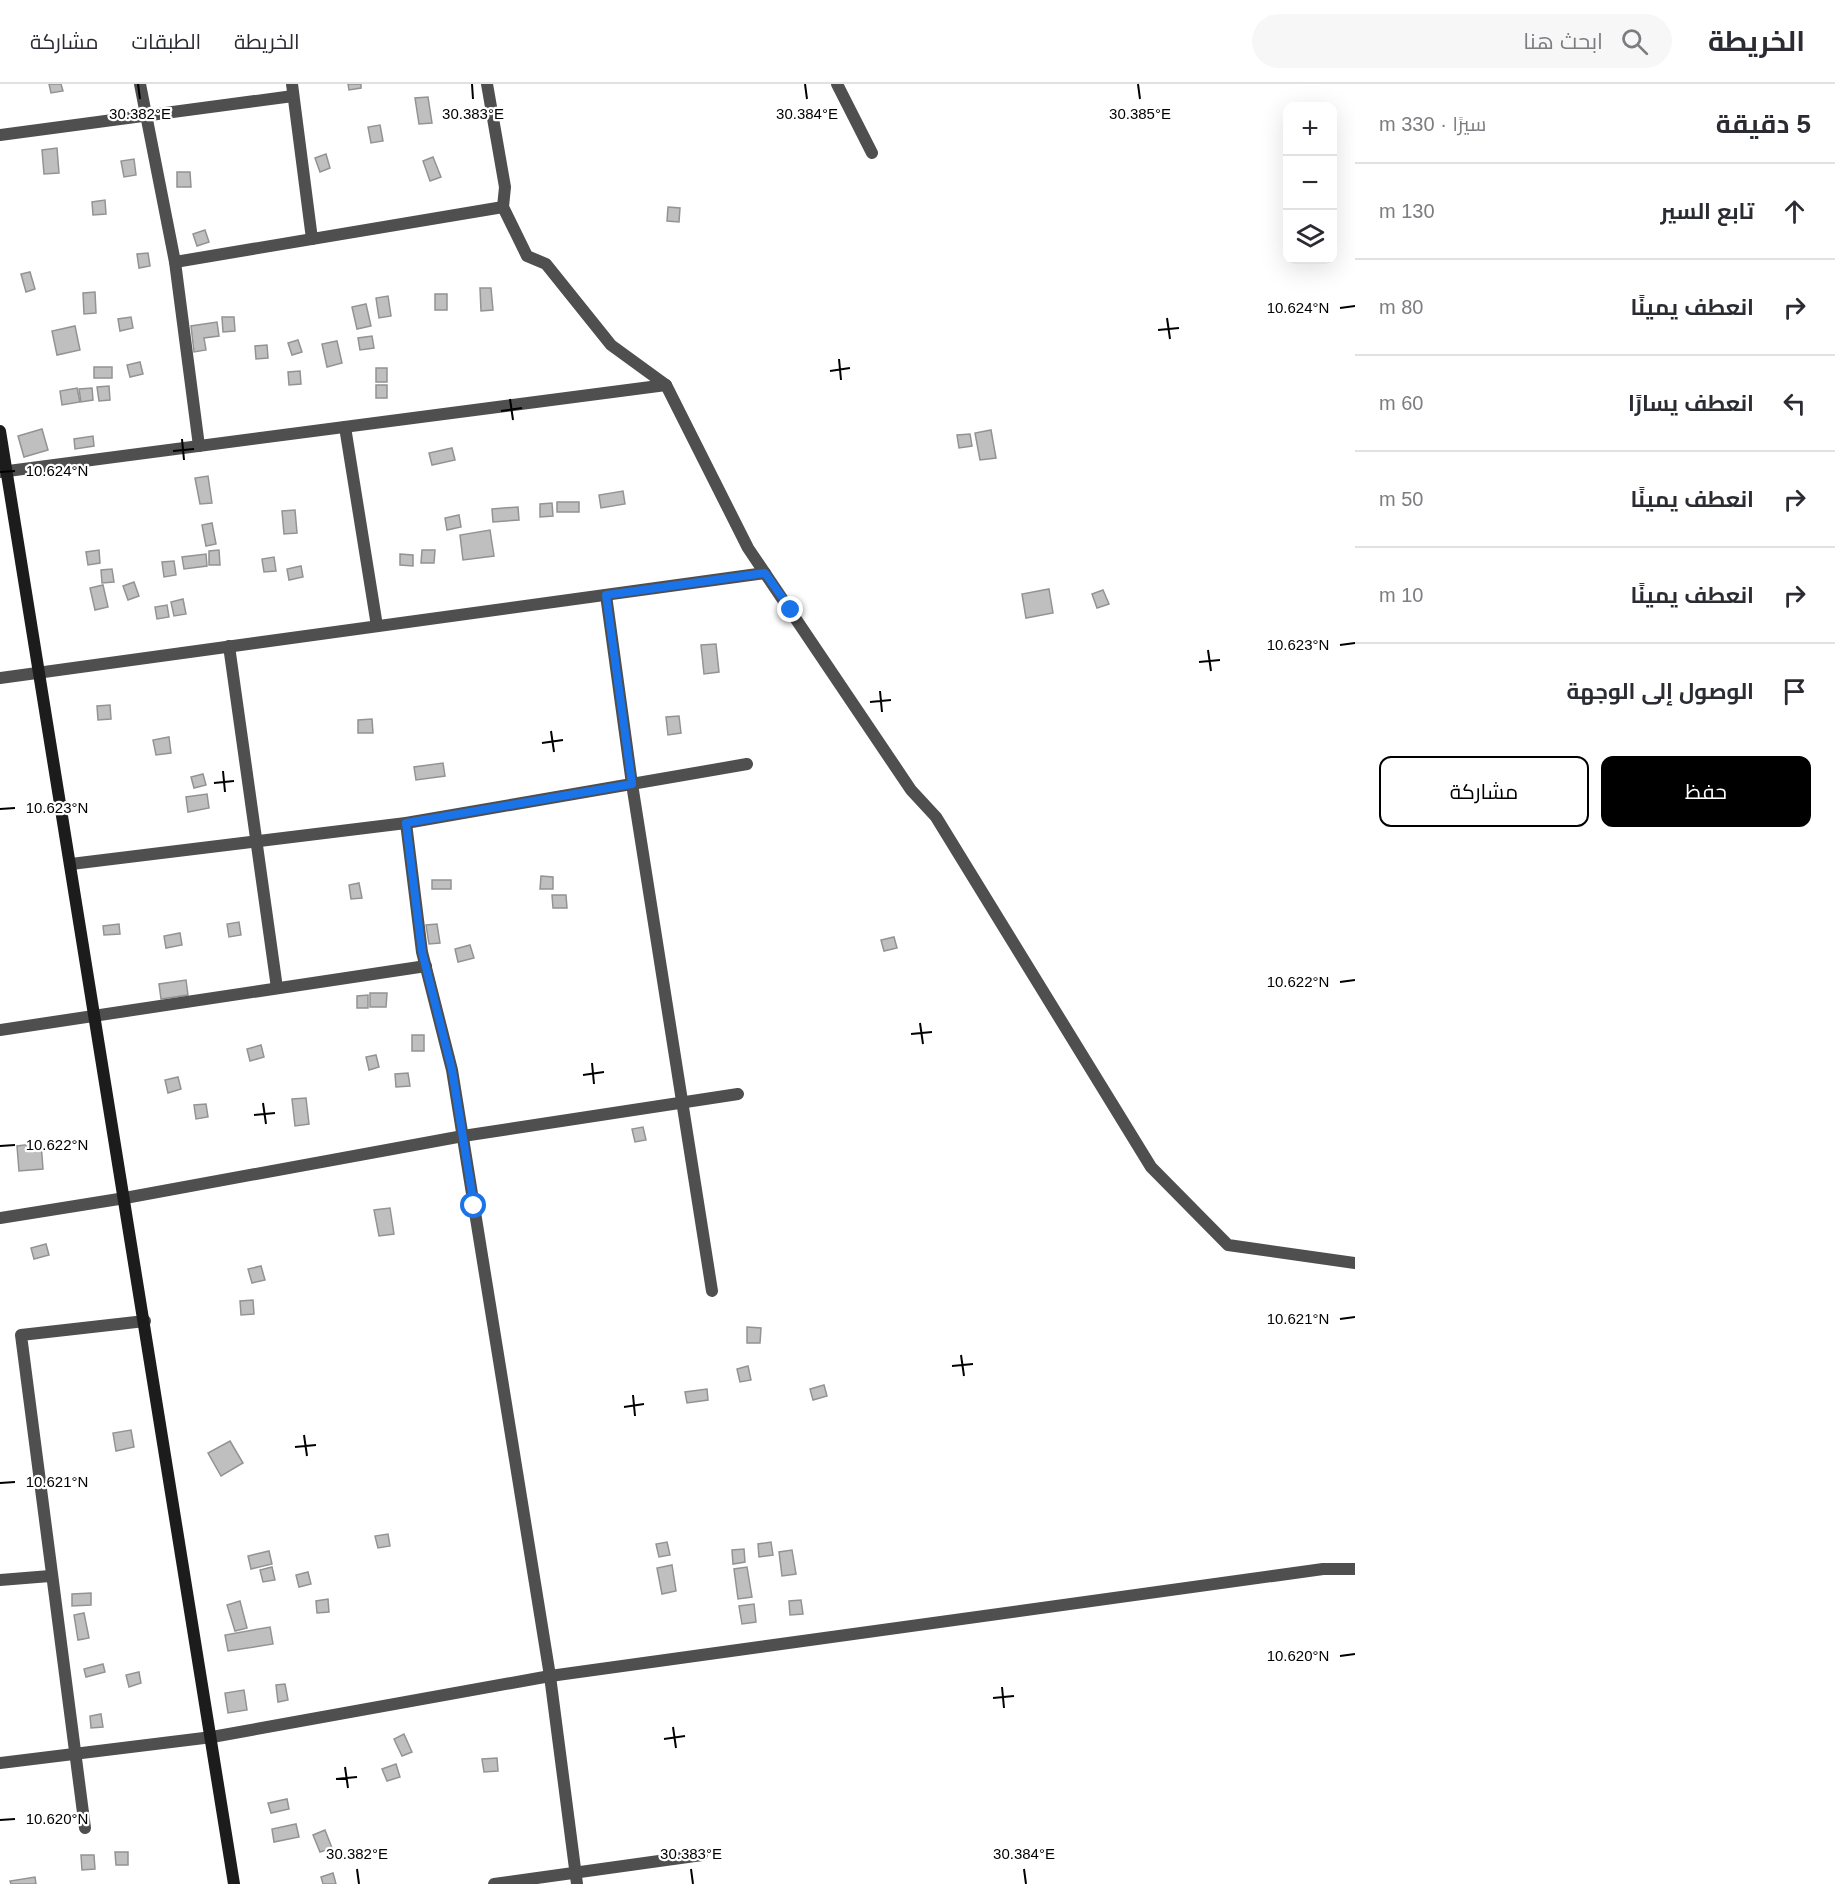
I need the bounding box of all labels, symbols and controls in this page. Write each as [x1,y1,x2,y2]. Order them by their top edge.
search box [1252,14,1672,68]
icon: search [1618,25,1651,58]
text: الخريطة [1708,26,1805,57]
text: ابحث هنا [1523,29,1603,54]
text: مشاركة [30,30,99,53]
text: الطبقات [132,30,201,53]
text: الخريطة [234,30,300,53]
map controls [1283,102,1337,264]
button: + [1283,102,1337,156]
text: 30.382°E [109,105,171,122]
text: 30.383°E [442,105,504,122]
text: 30.384°E [776,105,838,122]
text: 30.385°E [1109,105,1171,122]
text: 5 دقيقة [1716,109,1811,139]
text: سيرًا · 330 m [1379,113,1486,135]
button: − [1283,156,1337,210]
icon: ahead [1778,195,1811,228]
text: تابع السير [1660,199,1754,224]
text: 130 m [1379,200,1435,222]
button: layers [1283,210,1337,264]
icon: right [1778,291,1811,324]
text: انعطف يمينًا [1631,295,1754,320]
text: 80 m [1379,296,1423,318]
text: 10.624°N [1267,299,1329,316]
icon: left [1778,387,1811,420]
text: انعطف يسارًا [1628,391,1754,416]
text: 60 m [1379,392,1423,414]
text: 10.624°N [26,462,88,479]
icon: right [1778,483,1811,516]
text: انعطف يمينًا [1631,487,1754,512]
text: 50 m [1379,488,1423,510]
icon: right [1778,579,1811,612]
text: انعطف يمينًا [1631,583,1754,608]
text: 10 m [1379,584,1423,606]
route end [777,596,803,622]
text: 10.623°N [1267,636,1329,653]
icon: arrive [1778,675,1811,708]
text: الوصول إلى الوجهة [1567,679,1754,704]
button: مشاركة [1379,756,1589,827]
button: حفظ [1601,756,1811,827]
text: 10.623°N [26,799,88,816]
text: 10.622°N [1267,973,1329,990]
text: 10.622°N [26,1136,88,1153]
route start [460,1192,486,1218]
text: 10.621°N [1267,1310,1329,1327]
text: 10.621°N [26,1473,88,1490]
text: 10.620°N [1267,1647,1329,1664]
text: 10.620°N [26,1810,88,1827]
text: 30.382°E [326,1845,388,1862]
text: 30.383°E [660,1845,722,1862]
text: 30.384°E [993,1845,1055,1862]

